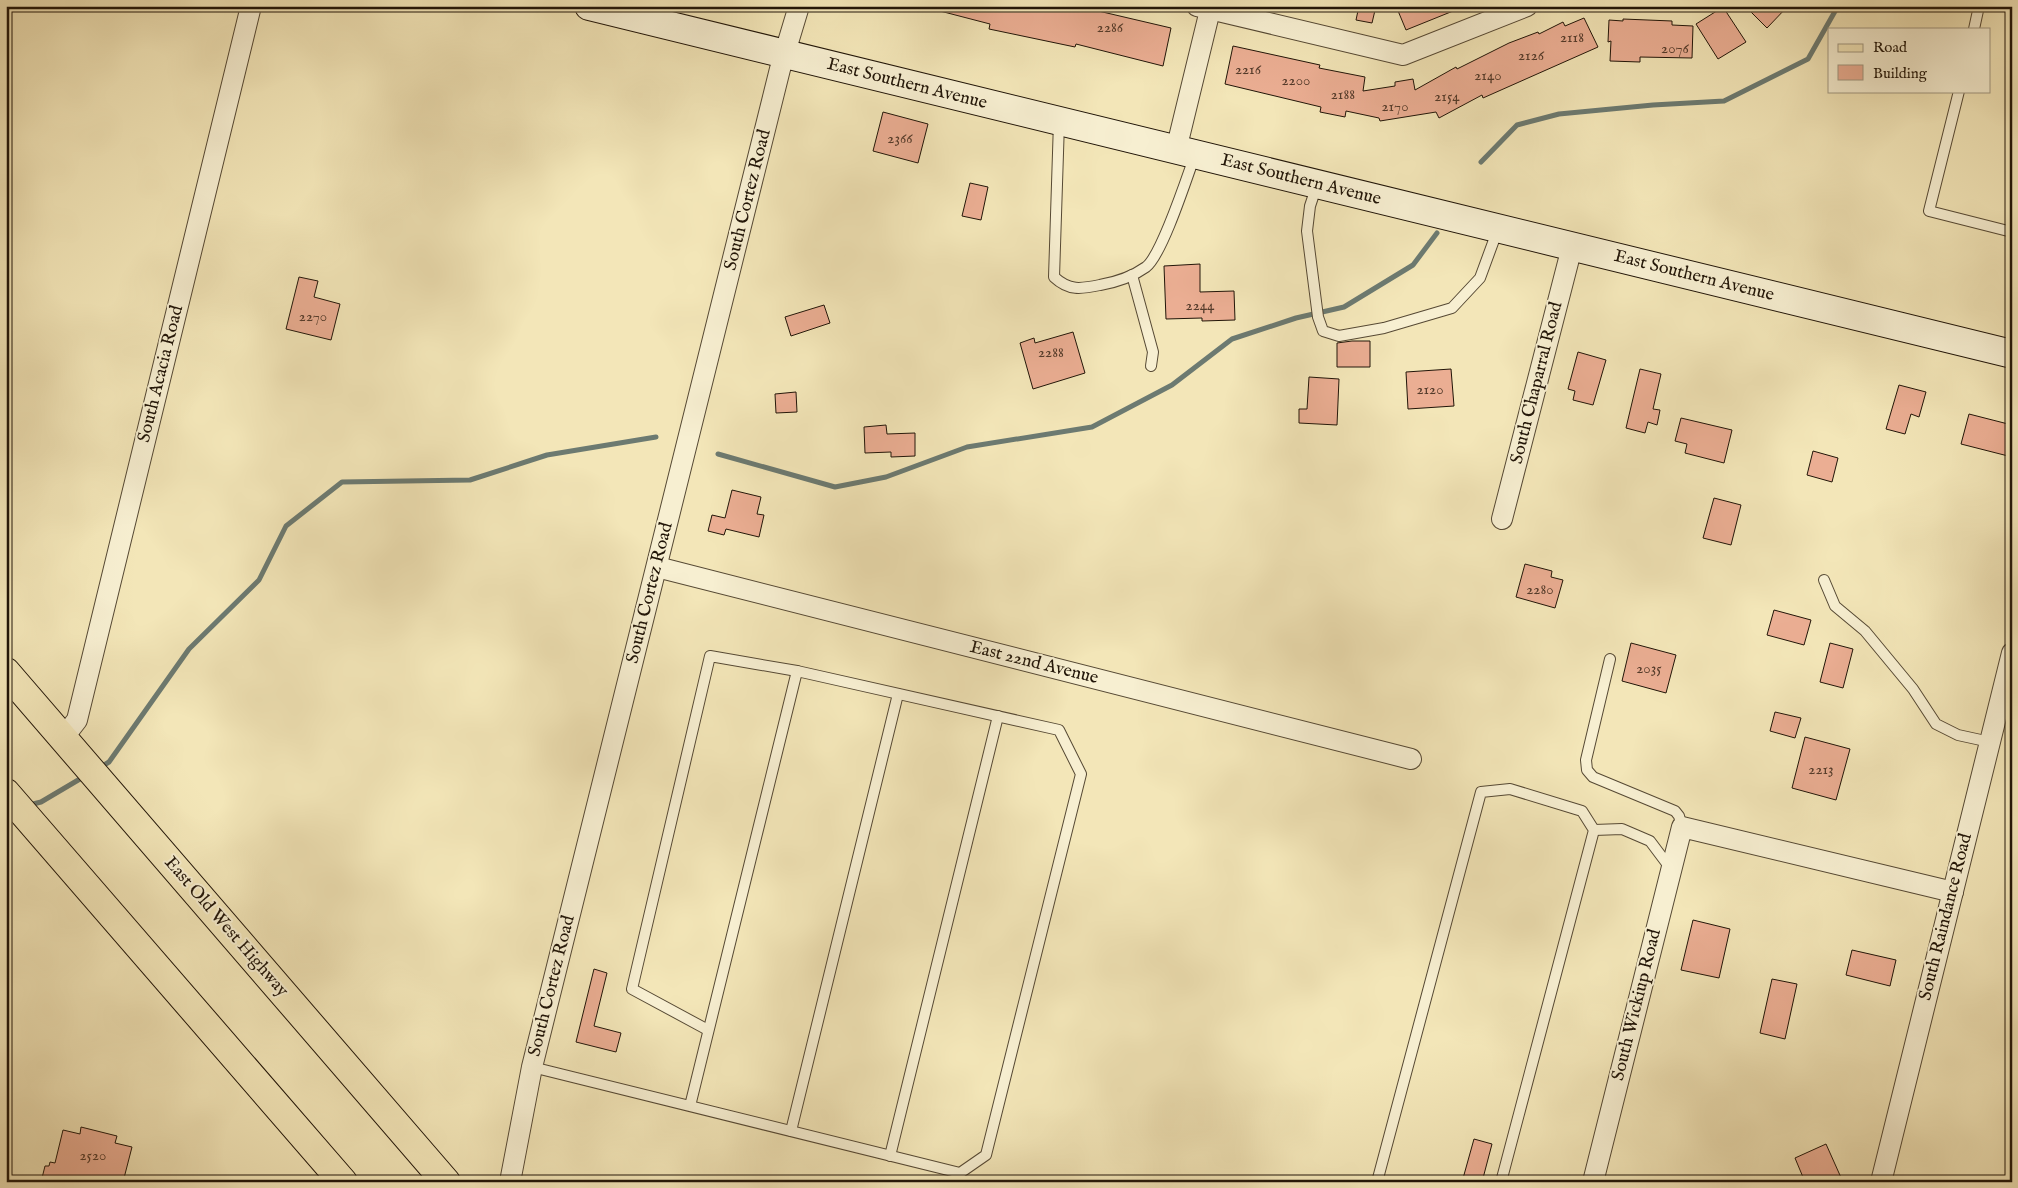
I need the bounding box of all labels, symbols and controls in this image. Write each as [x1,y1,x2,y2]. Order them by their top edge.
house number: 2286 [1097,18,1124,37]
house number: 2118 [1560,28,1584,47]
legend [1828,28,1990,92]
text: Road [1873,38,1908,57]
house number: 2076 [1661,39,1690,58]
house number: 2126 [1518,46,1545,65]
street label: East Southern Avenue [825,53,989,115]
house number: 2216 [1235,60,1262,79]
text: Building [1873,64,1928,83]
house number: 2140 [1474,66,1502,85]
house number: 2200 [1282,71,1310,90]
house number: 2188 [1331,85,1355,104]
house number: 2154 [1434,87,1460,106]
house number: 2170 [1381,97,1409,116]
street label: South Cortez Road [719,127,777,273]
house number: 2366 [887,129,913,148]
street label: East Southern Avenue [1219,149,1383,211]
street label: East Southern Avenue [1612,245,1776,307]
house number: 2244 [1186,296,1215,315]
street label: South Chaparral Road [1506,299,1568,466]
street label: South Acacia Road [133,303,189,445]
house number: 2270 [299,307,327,326]
house number: 2288 [1038,343,1064,362]
house number: 2120 [1416,380,1444,399]
street label: South Cortez Road [621,520,679,666]
house number: 2280 [1526,580,1554,599]
street label: East 22nd Avenue [967,636,1101,690]
house number: 2035 [1636,659,1662,678]
house number: 2213 [1808,760,1834,779]
street label: South Raindance Road [1914,831,1978,1003]
street label: East Old West Highway [159,852,293,1002]
street label: South Cortez Road [523,913,581,1059]
street label: South Wickiup Road [1607,926,1667,1083]
house number: 2520 [80,1146,106,1165]

